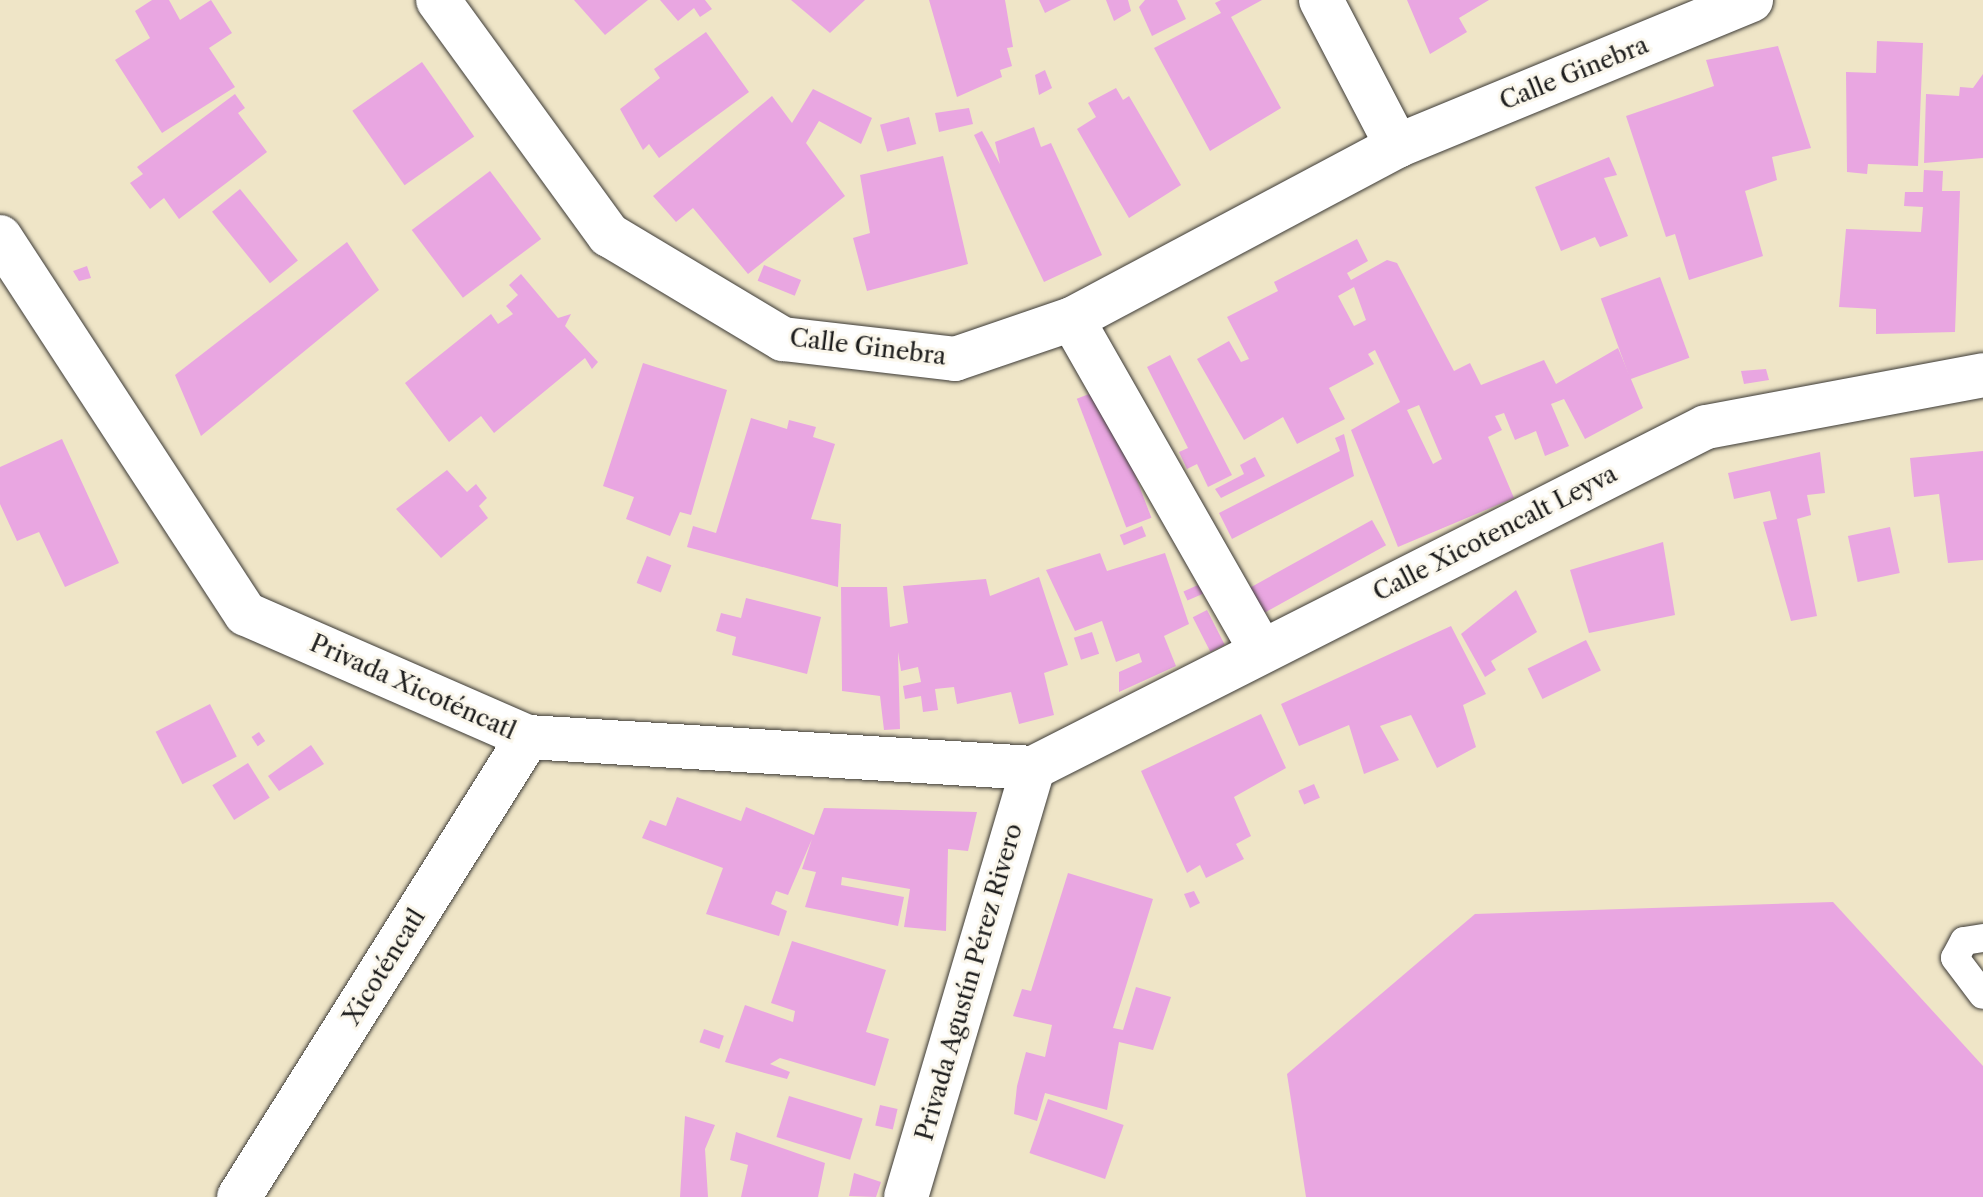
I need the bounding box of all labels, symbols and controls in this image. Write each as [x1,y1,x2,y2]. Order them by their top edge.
street label: Calle Ginebra [1496,30,1652,116]
street label: Calle Ginebra [788,323,948,371]
street label: Calle Xicotencalt Leyva [1368,459,1622,607]
street label: Privada Xicoténcatl [305,629,521,745]
street label: Privada Agustín Pérez Rivero [910,819,1028,1145]
street label: Xicoténcatl [337,904,431,1030]

